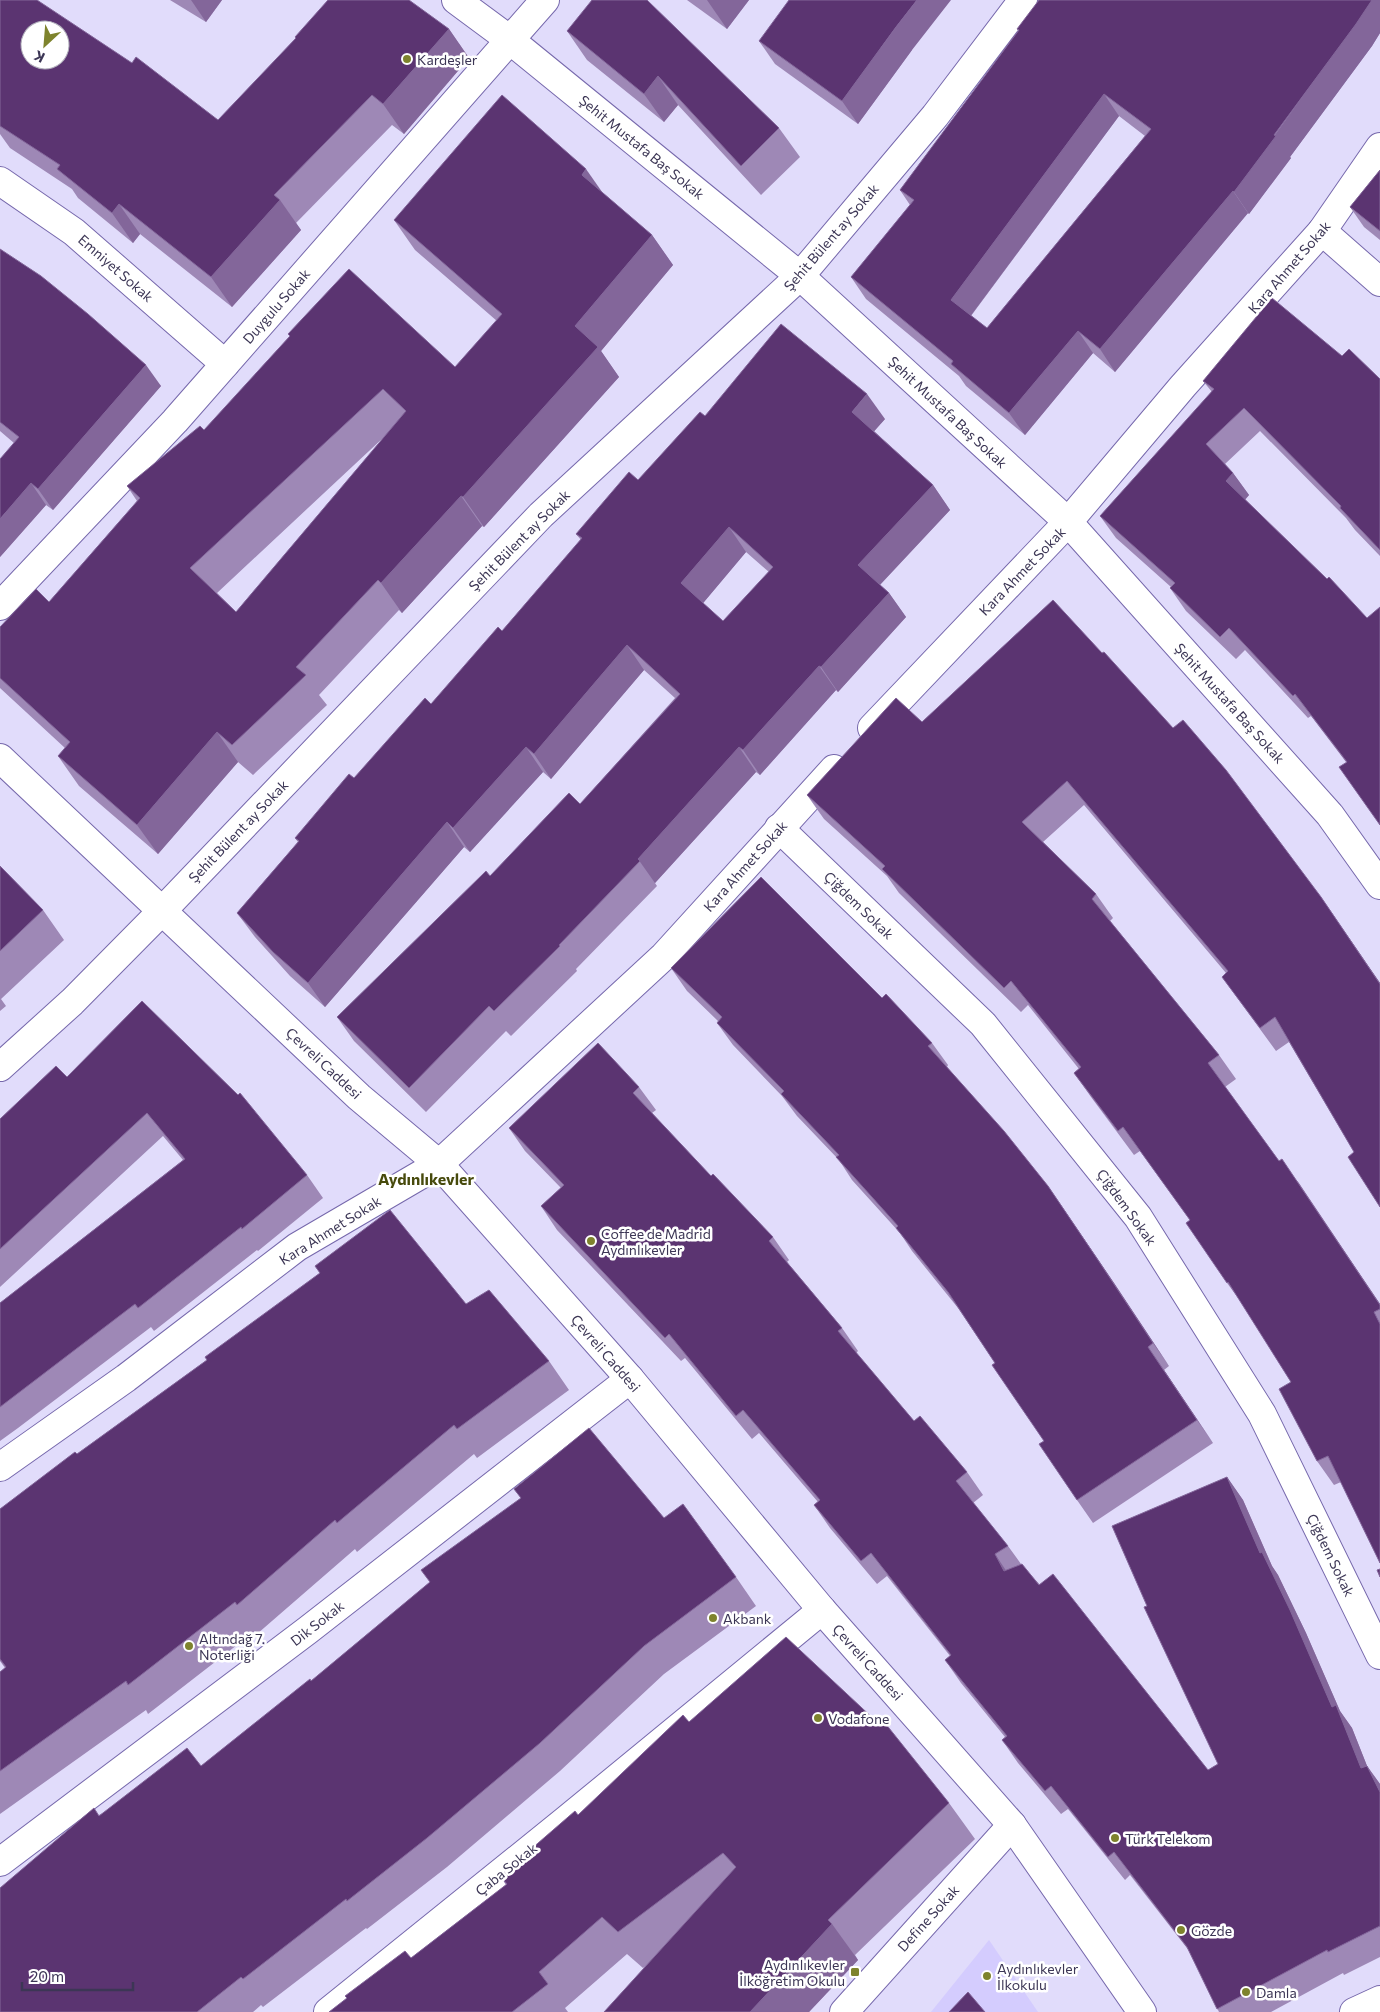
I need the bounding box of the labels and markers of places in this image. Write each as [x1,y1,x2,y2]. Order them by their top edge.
place label: Kardeşler [417,51,478,68]
marker: Kardeşler [401,53,413,65]
place label: Coffee de Madrid Aydınlıkevler [601,1225,711,1258]
marker: Coffee de Madrid Aydınlıkevler [585,1235,597,1247]
place label: Akbank [723,1610,772,1627]
marker: Akbank [707,1612,719,1624]
place label: Altındağ 7. Noterliği [199,1630,265,1663]
marker: Altındağ 7. Noterliği [183,1640,195,1652]
place label: Vodafone [828,1710,889,1727]
marker: Vodafone [812,1712,824,1724]
place label: Türk Telekom [1125,1830,1211,1847]
marker: Türk Telekom [1109,1832,1121,1844]
place label: Gözde [1191,1922,1232,1939]
marker: Gözde [1175,1924,1187,1936]
place label: Aydınlıkevler İlköğretim Okulu [739,1956,845,1989]
place label: Aydınlıkevler İlkokulu [997,1960,1079,1993]
marker: Aydınlıkevler İlköğretim Okulu [849,1966,861,1978]
marker: Aydınlıkevler İlkokulu [981,1970,993,1982]
place label: Damla [1256,1984,1297,2001]
marker: Damla [1240,1986,1252,1998]

